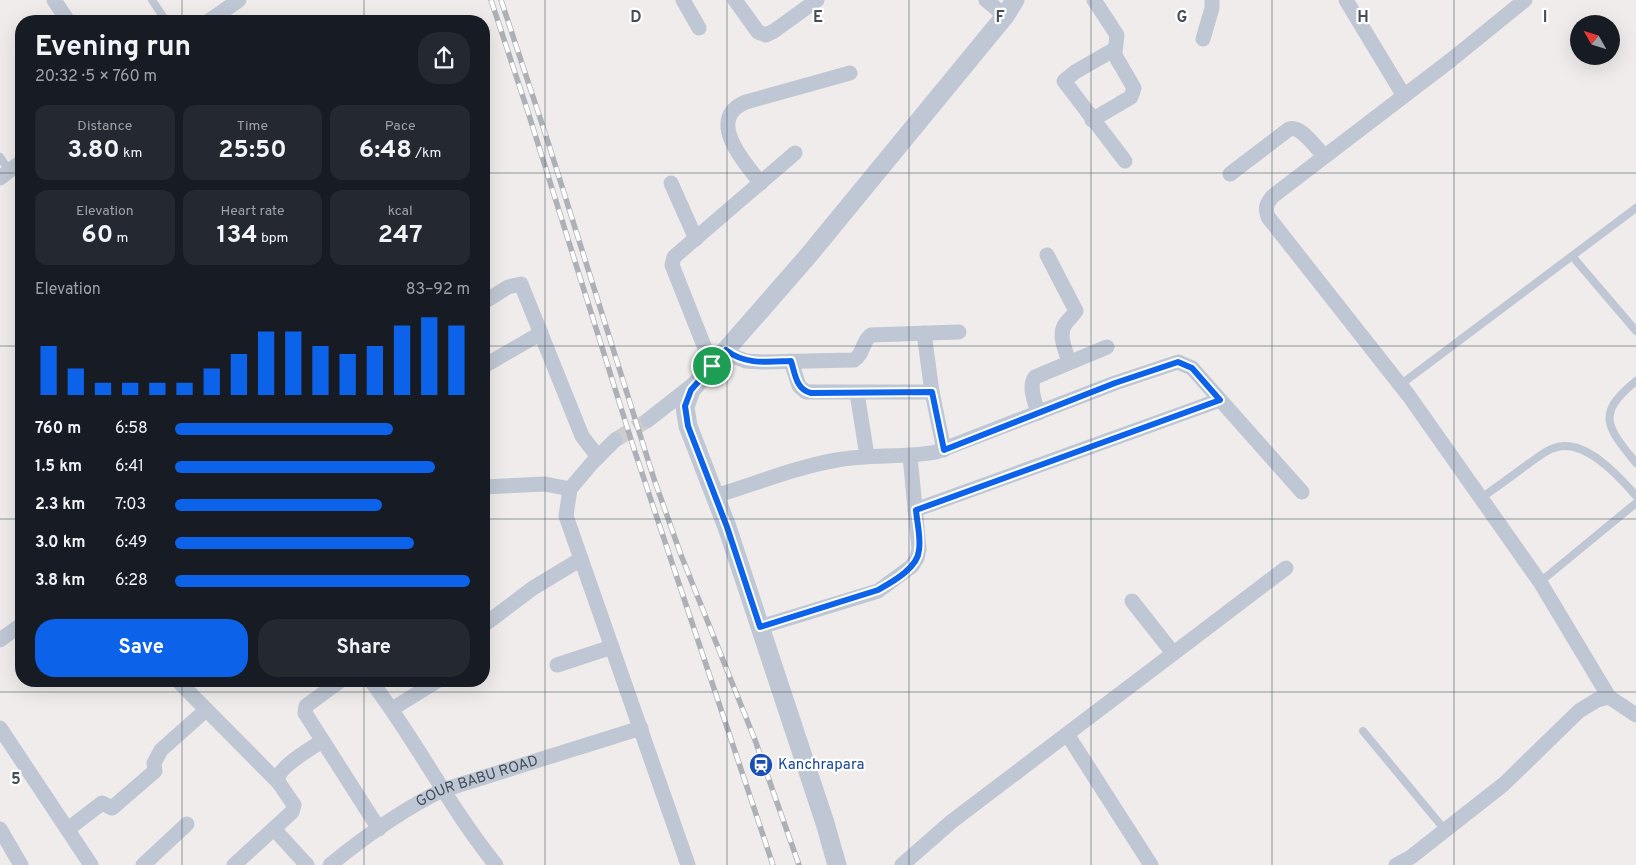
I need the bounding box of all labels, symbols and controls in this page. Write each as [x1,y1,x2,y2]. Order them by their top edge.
text: D [630,8,642,28]
text: E [813,8,823,28]
text: F [995,8,1005,28]
text: G [1177,8,1187,28]
text: H [1357,8,1369,28]
text: I [1543,8,1547,28]
north arrow [1570,15,1620,65]
map controls [1570,15,1620,65]
text: Evening run [35,30,191,66]
button: share [418,32,470,84]
text: 20:32 · 5 × 760 m [35,67,157,87]
text: Distance [77,118,132,135]
text: Time [237,118,268,135]
text: Pace [385,118,416,135]
text: 3.80 [67,135,120,167]
text: 25:50 [218,135,287,167]
text: 6:48 [359,135,412,167]
text: km [120,145,142,162]
text: /km [412,145,441,162]
text: Elevation [76,203,134,220]
text: Heart rate [220,203,285,220]
text: kcal [388,203,413,220]
text: 60 [81,220,113,252]
text: 134 [217,220,258,252]
text: 247 [378,220,423,252]
text: m [113,230,128,247]
text: bpm [258,230,288,247]
text: Elevation [35,280,101,300]
text: 83–92 m [406,280,470,300]
pin [691,345,733,387]
icon: arrive [698,352,726,380]
text: 760 m [35,419,81,439]
text: 6:58 [115,419,148,439]
text: 1.5 km [35,457,82,477]
text: 6:41 [115,457,144,477]
text: 2.3 km [35,495,85,515]
text: 7:03 [115,495,146,515]
text: 3.0 km [35,533,86,553]
text: 6:49 [115,533,147,553]
text: 3.8 km [35,571,85,591]
text: 6:28 [115,571,148,591]
button: Save [35,619,248,677]
button: Share [258,619,470,677]
street label: GOUR BABU ROAD [413,751,541,812]
station icon: Kanchrapara [748,752,774,778]
place label: Kanchrapara [778,756,864,775]
text: 5 [11,770,21,790]

